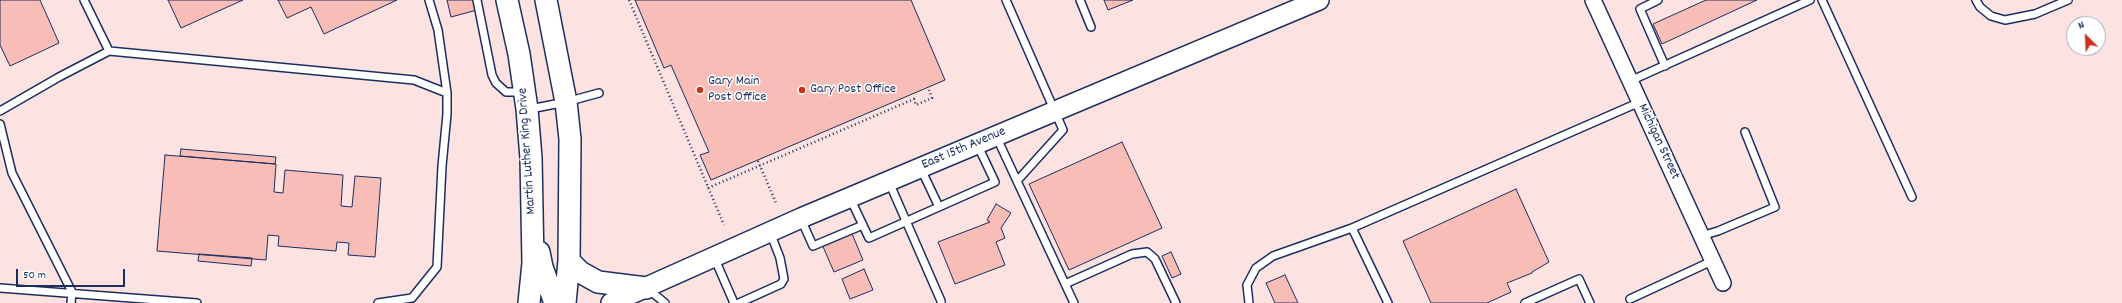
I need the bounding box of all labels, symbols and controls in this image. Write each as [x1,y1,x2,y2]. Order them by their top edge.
north arrow [2066,16,2106,56]
text: N [2076,18,2087,34]
place label: Gary Main Post Office [708,74,766,106]
place label: Gary Post Office [810,82,896,98]
marker: Gary Main Post Office [695,85,705,95]
marker: Gary Post Office [797,85,807,95]
street label: Martin Luther King Drive [515,87,541,215]
street label: Michigan Street [1633,101,1683,183]
street label: East 15th Avenue [919,124,1009,174]
scale bar [18,261,127,287]
text: 50 m [23,267,46,284]

